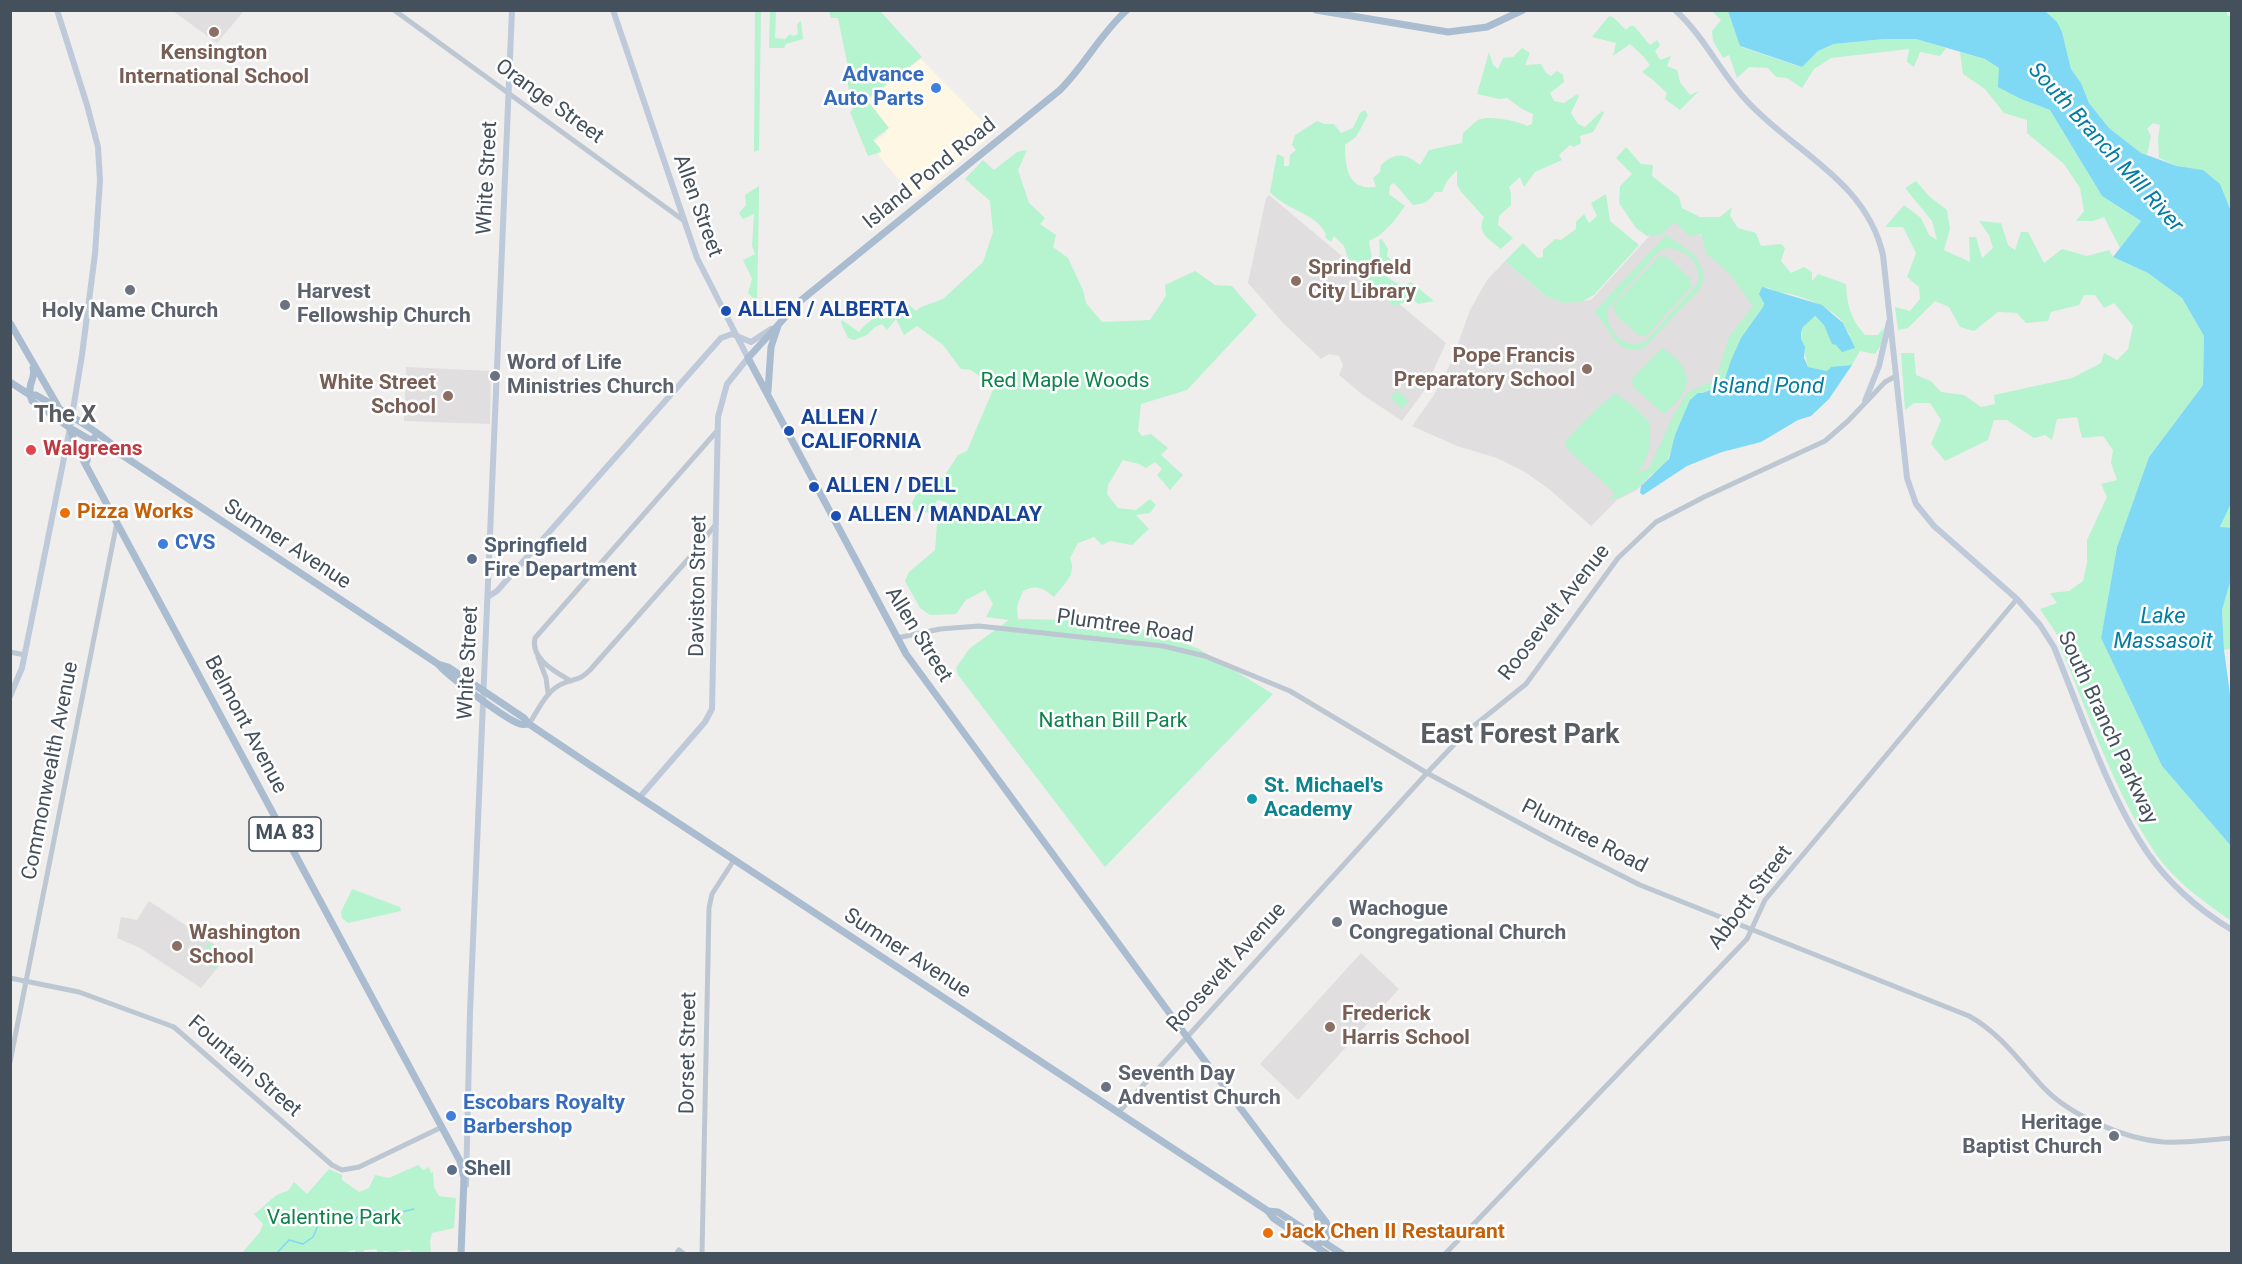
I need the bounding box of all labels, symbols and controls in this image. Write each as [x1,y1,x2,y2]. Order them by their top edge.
marker: Kensington International School [207,25,221,39]
place label: Kensington International School [119,41,309,91]
street label: Orange Street [490,54,608,150]
water label: South Branch Mill River [2022,58,2188,238]
place label: Advance Auto Parts [824,63,924,113]
marker: Advance Auto Parts [929,81,943,95]
street label: Island Pond Road [858,113,1002,235]
street label: White Street [472,120,504,236]
street label: Allen Street [667,151,727,261]
place label: Springfield City Library [1308,256,1416,306]
marker: Springfield City Library [1289,274,1303,288]
place label: Harvest Fellowship Church [297,280,471,330]
marker: Holy Name Church [123,283,137,297]
marker: Harvest Fellowship Church [278,298,292,312]
place label: ALLEN / ALBERTA [738,298,909,324]
place label: Holy Name Church [42,299,218,325]
marker: ALLEN / ALBERTA [719,304,733,318]
place label: Pope Francis Preparatory School [1394,344,1575,394]
place label: Word of Life Ministries Church [507,351,674,401]
marker: Pope Francis Preparatory School [1580,362,1594,376]
marker: Word of Life Ministries Church [488,369,502,383]
park label: Red Maple Woods [980,369,1150,395]
place label: White Street School [319,371,436,421]
water label: Island Pond [1712,374,1824,400]
marker: White Street School [441,389,455,403]
district label: The X [34,402,96,430]
place label: ALLEN / CALIFORNIA [801,406,921,456]
marker: ALLEN / CALIFORNIA [782,424,796,438]
place label: Walgreens [43,437,143,463]
marker: Walgreens [24,443,38,457]
place label: ALLEN / DELL [826,474,956,500]
marker: ALLEN / DELL [807,480,821,494]
street label: Sumner Avenue [219,495,355,595]
place label: Pizza Works [77,500,194,526]
place label: ALLEN / MANDALAY [848,503,1042,529]
marker: Pizza Works [58,506,72,520]
marker: ALLEN / MANDALAY [829,509,843,523]
street label: Daviston Street [685,515,713,657]
place label: CVS [175,531,215,557]
place label: Springfield Fire Department [484,534,637,584]
marker: CVS [156,537,170,551]
street label: Roosevelt Avenue [1494,540,1616,686]
marker: Springfield Fire Department [465,552,479,566]
street label: Allen Street [879,583,957,687]
water label: Lake Massasoit [2113,604,2213,656]
street label: White Street [453,605,485,721]
street label: Plumtree Road [1055,605,1195,649]
street label: South Branch Parkway [2051,628,2163,828]
street label: Belmont Avenue [198,652,292,798]
street label: Commonwealth Avenue [17,660,85,882]
park label: Nathan Bill Park [1039,709,1187,735]
district label: East Forest Park [1420,720,1620,752]
place label: St. Michael's Academy [1264,774,1383,824]
marker: St. Michael's Academy [1245,792,1259,806]
street label: Plumtree Road [1517,794,1651,880]
road number: MA 83 [249,817,321,851]
street label: Abbott Street [1704,841,1798,955]
place label: Wachogue Congregational Church [1349,897,1566,947]
street label: Roosevelt Avenue [1162,898,1292,1038]
street label: Sumner Avenue [839,904,975,1004]
marker: Wachogue Congregational Church [1330,915,1344,929]
place label: Washington School [189,921,301,971]
marker: Washington School [170,939,184,953]
street label: Dorset Street [675,992,703,1114]
place label: Frederick Harris School [1342,1002,1470,1052]
street label: Fountain Street [182,1011,306,1123]
marker: Frederick Harris School [1323,1020,1337,1034]
place label: Seventh Day Adventist Church [1118,1062,1281,1112]
marker: Seventh Day Adventist Church [1099,1080,1113,1094]
place label: Escobars Royalty Barbershop [463,1091,625,1141]
marker: Escobars Royalty Barbershop [444,1109,458,1123]
place label: Heritage Baptist Church [1962,1111,2102,1161]
marker: Heritage Baptist Church [2107,1129,2121,1143]
place label: Shell [464,1157,511,1183]
marker: Shell [445,1163,459,1177]
park label: Valentine Park [267,1206,401,1232]
place label: Jack Chen II Restaurant [1280,1220,1505,1246]
marker: Jack Chen II Restaurant [1261,1226,1275,1240]

